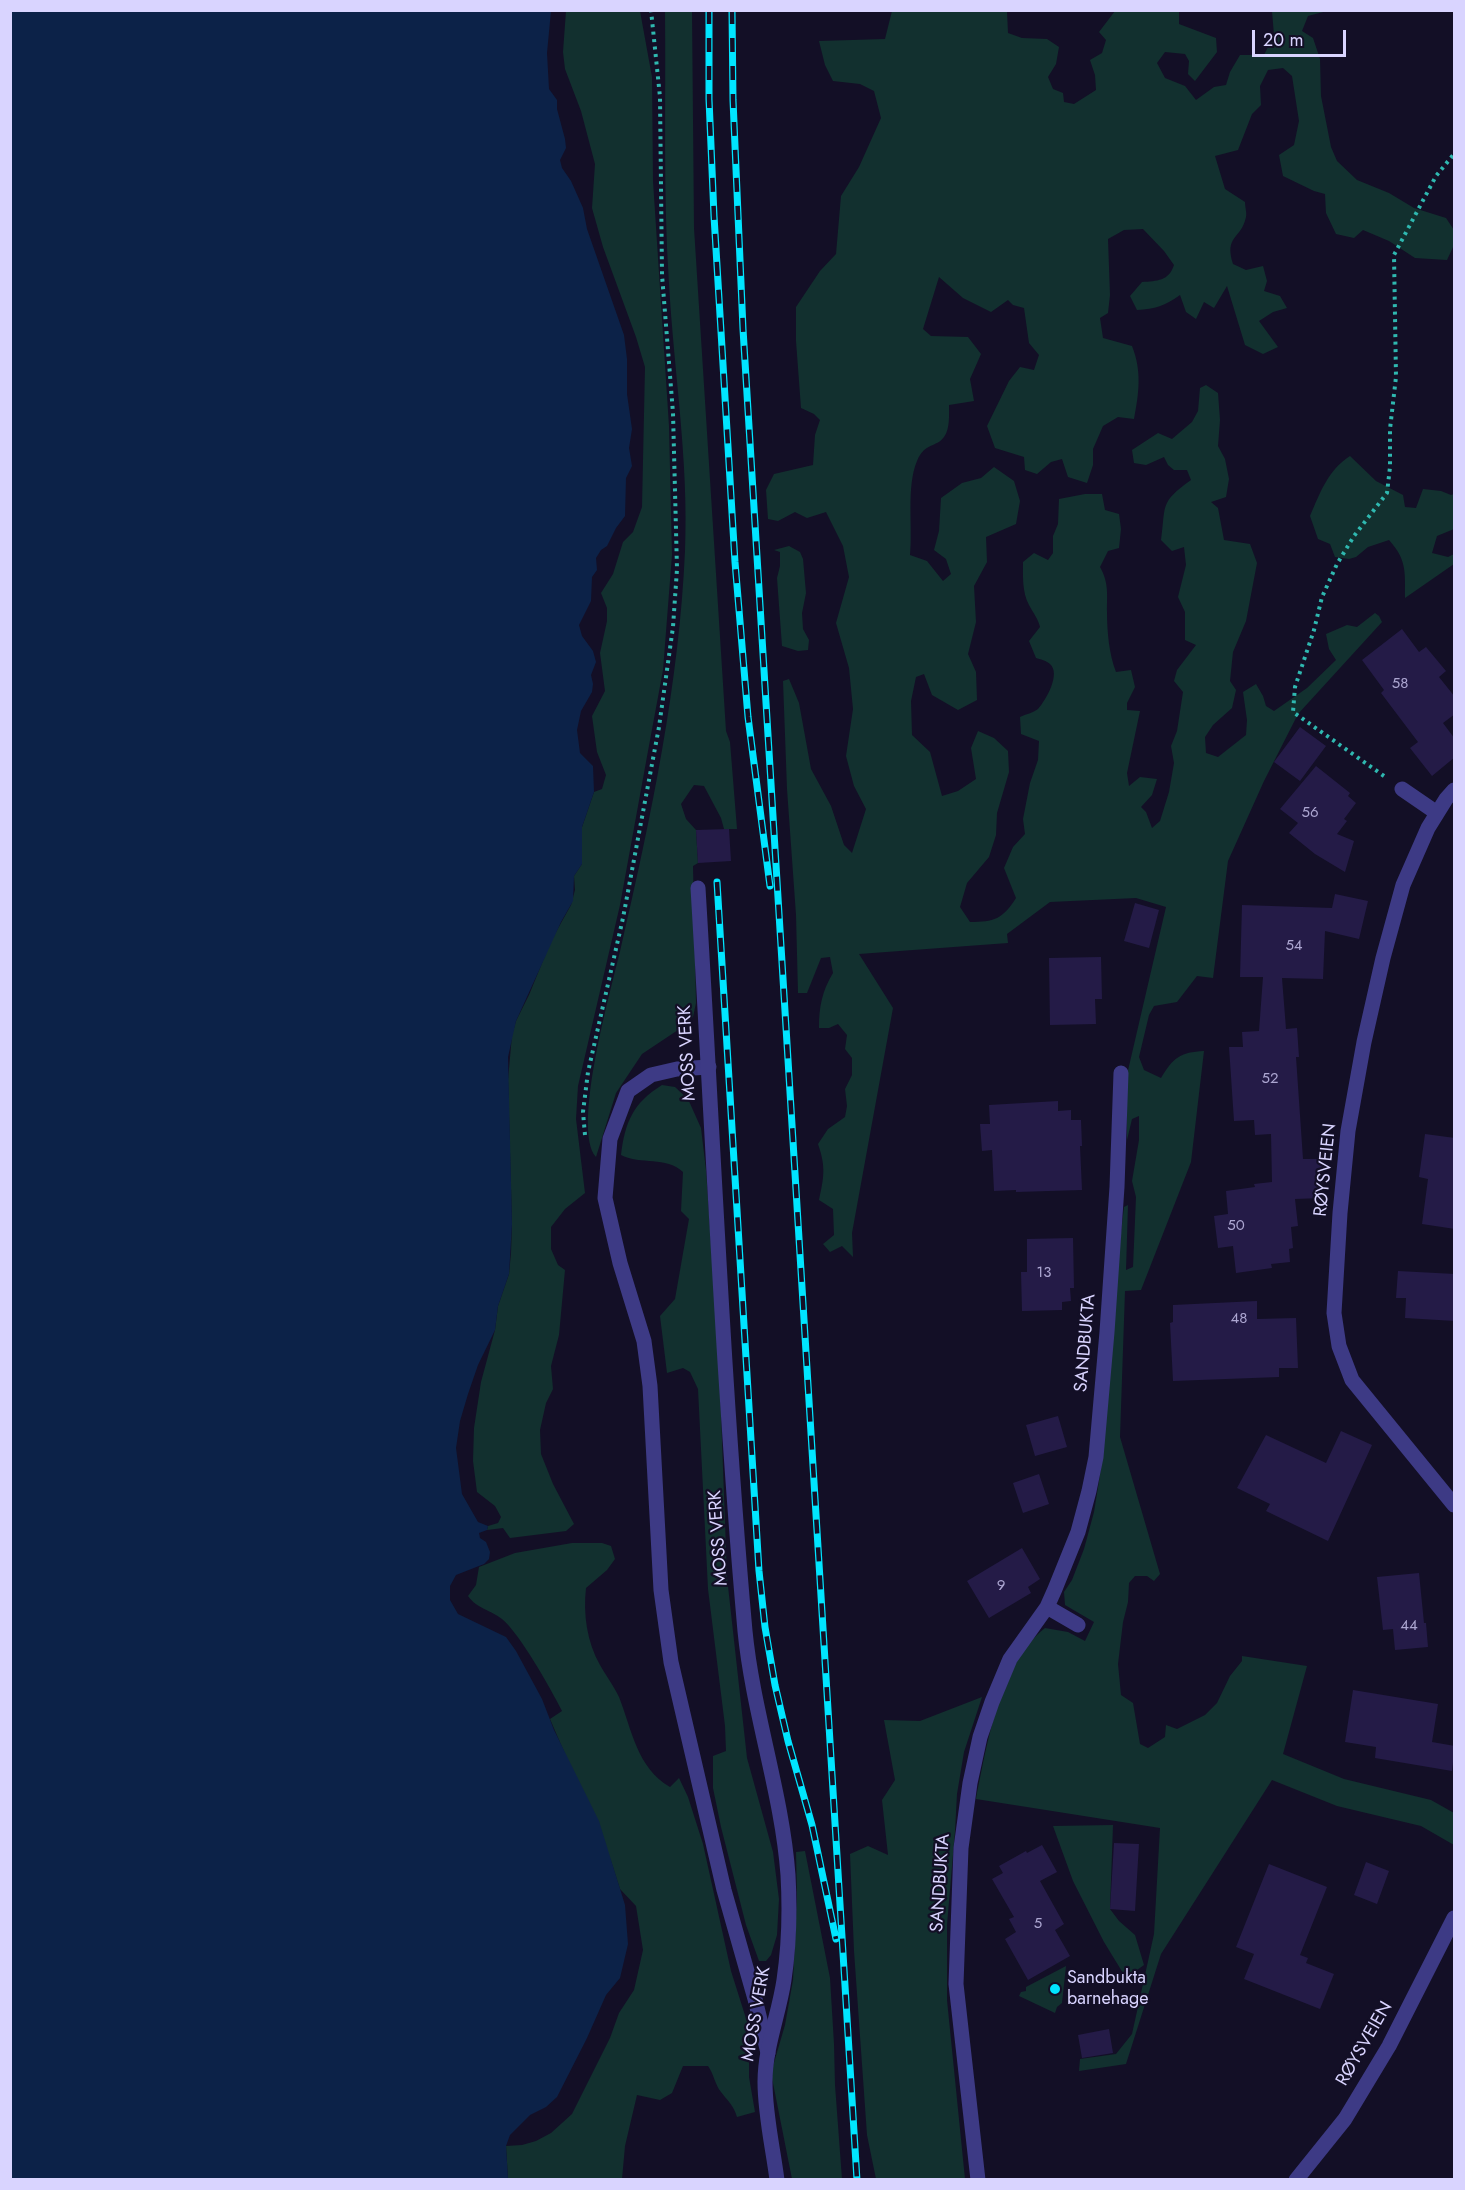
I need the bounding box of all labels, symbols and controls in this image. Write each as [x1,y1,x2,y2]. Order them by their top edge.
scale bar [1255,18,1350,56]
text: 20 m [1263,27,1303,53]
house number: 58 [1392,675,1408,693]
house number: 56 [1301,804,1319,822]
house number: 54 [1285,937,1303,955]
street label: MOSS VERK [675,1005,701,1101]
house number: 52 [1262,1070,1278,1088]
street label: RØYSVEIEN [1310,1122,1342,1218]
house number: 50 [1227,1217,1245,1235]
house number: 13 [1037,1264,1051,1282]
street label: SANDBUKTA [1071,1293,1101,1393]
house number: 48 [1231,1310,1247,1328]
street label: MOSS VERK [705,1489,733,1587]
house number: 9 [997,1577,1005,1595]
house number: 44 [1400,1617,1418,1635]
street label: SANDBUKTA [927,1833,955,1933]
house number: 5 [1034,1915,1042,1933]
street label: MOSS VERK [738,1965,776,2063]
place label: Sandbukta barnehage [1067,1968,1148,2010]
marker: Sandbukta barnehage [1048,1982,1062,1996]
street label: RØYSVEIEN [1332,1998,1398,2090]

